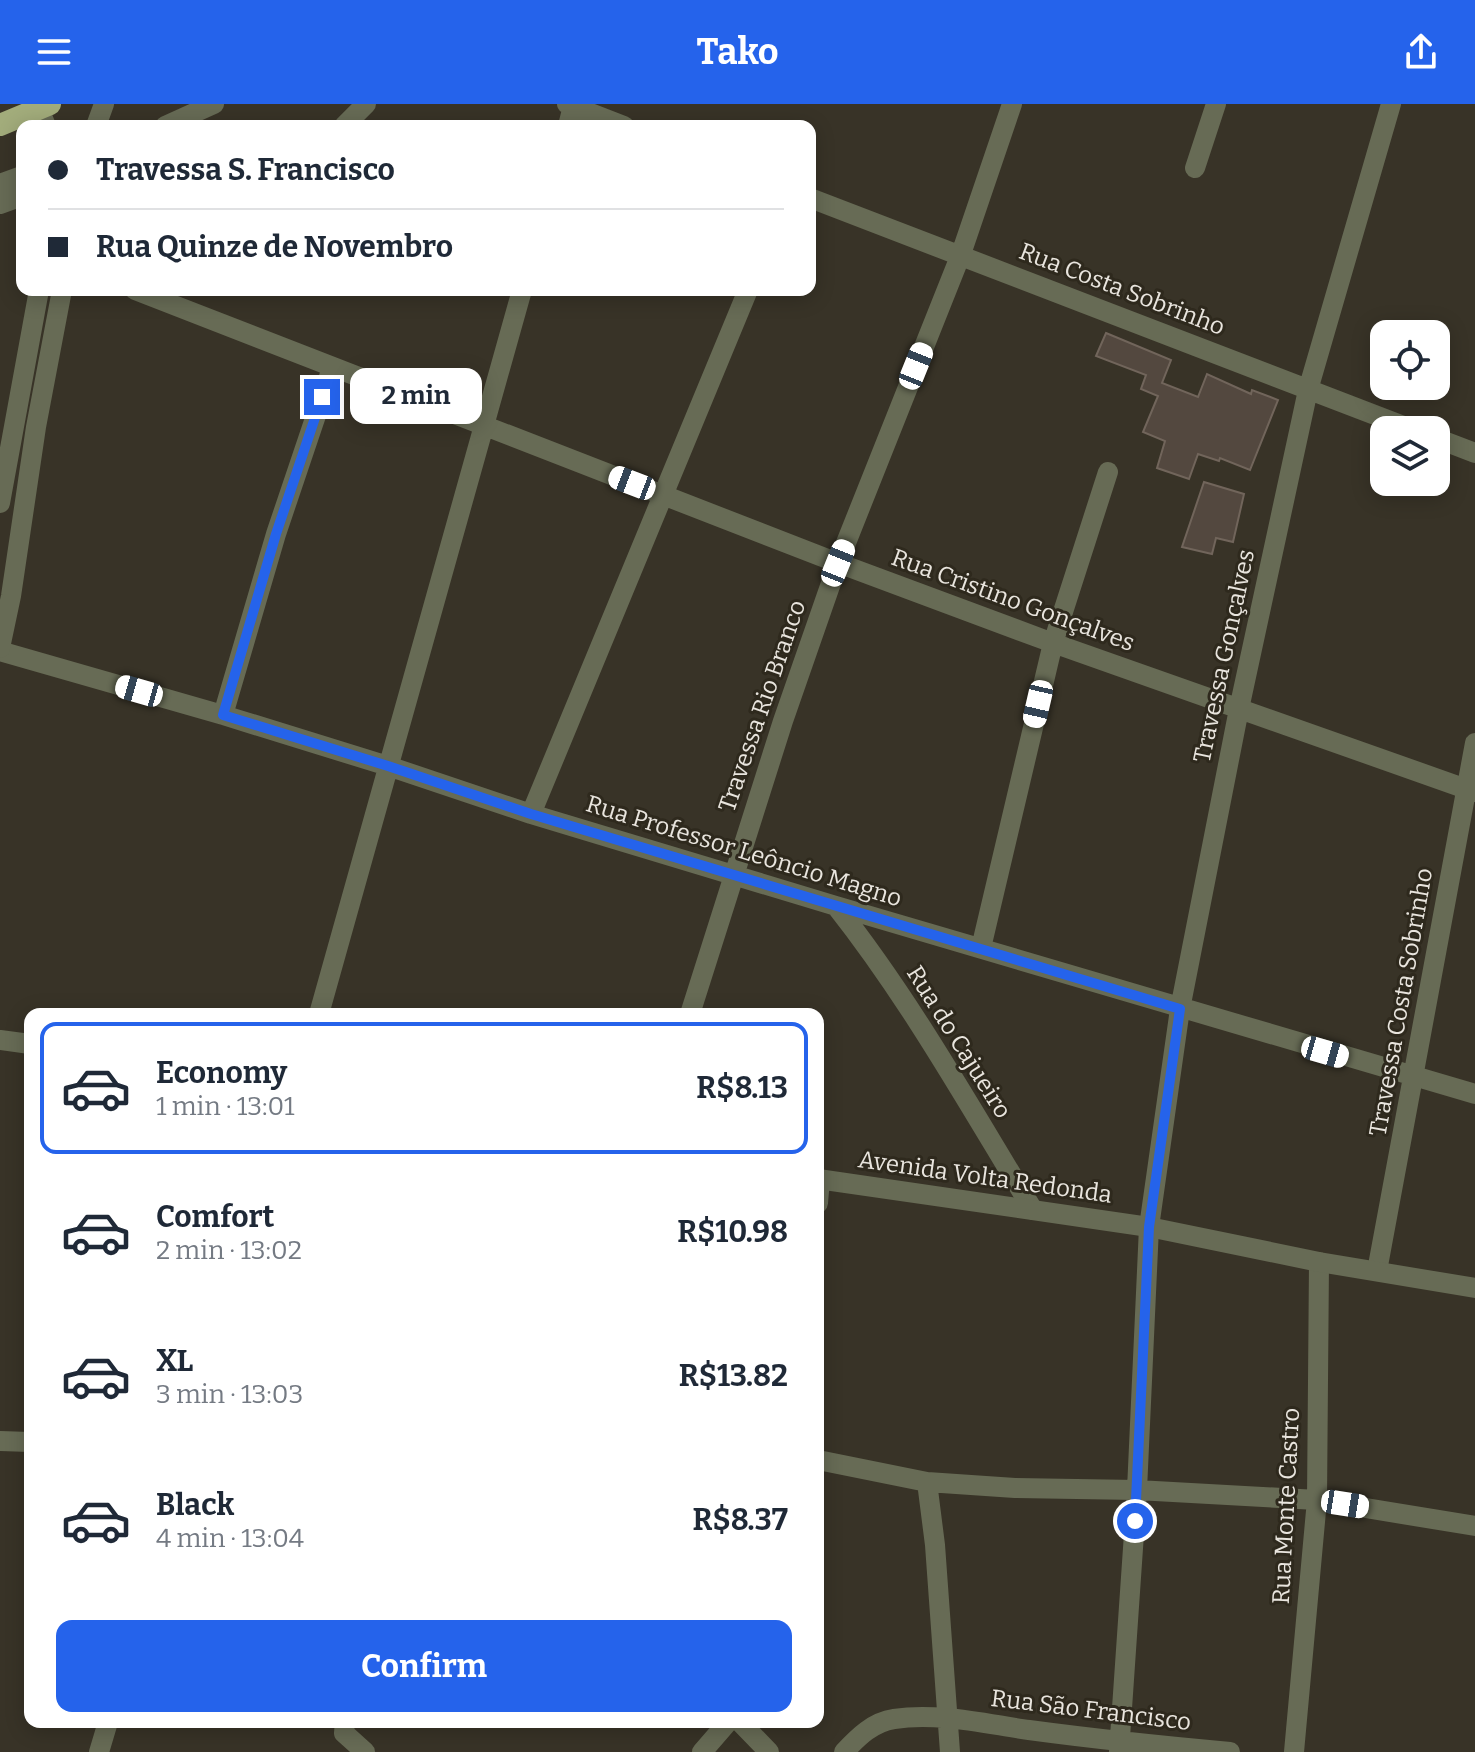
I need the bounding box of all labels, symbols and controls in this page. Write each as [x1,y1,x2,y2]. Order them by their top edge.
icon: menu [32,30,76,74]
text: Tako [697,30,778,74]
icon: share [1399,30,1443,74]
text: Travessa S. Francisco [96,152,395,188]
text: Rua Quinze de Novembro [96,229,453,265]
street label: Rua Costa Sobrinho [1015,237,1229,341]
map controls [1370,320,1450,496]
button: locate [1370,320,1450,400]
car [896,339,936,393]
callout: 2 min [350,369,482,425]
route end [304,379,340,415]
text: 2 min [381,380,451,411]
button: layers [1370,416,1450,496]
car [605,463,659,503]
car [818,536,858,590]
street label: Rua Cristino Gonçalves [888,543,1138,657]
street label: Travessa Gonçalves [1188,547,1260,765]
street label: Travessa Rio Branco [713,596,811,816]
car [113,673,165,709]
car [1021,678,1055,730]
street label: Rua Professor Leôncio Magno [583,790,905,912]
street label: Travessa Costa Sobrinho [1364,866,1438,1138]
street label: Rua do Cajueiro [901,961,1017,1123]
car [1299,1034,1351,1070]
icon: car [60,1052,132,1124]
text: Economy [156,1055,287,1091]
text: R$8.13 [696,1070,788,1106]
text: 1 min · 13:01 [156,1091,295,1122]
street label: Avenida Volta Redonda [856,1145,1114,1209]
icon: car [60,1196,132,1268]
text: Comfort [156,1199,274,1235]
text: R$10.98 [677,1214,788,1250]
text: 2 min · 13:02 [156,1235,302,1266]
icon: car [60,1340,132,1412]
text: XL [156,1343,193,1379]
text: R$13.82 [679,1358,788,1394]
text: 3 min · 13:03 [156,1379,303,1410]
street label: Rua Monte Castro [1267,1407,1305,1605]
icon: car [60,1484,132,1556]
text: Black [156,1487,234,1523]
car [1319,1488,1371,1520]
text: R$8.37 [692,1502,788,1538]
route start [1117,1503,1153,1539]
text: 4 min · 13:04 [156,1523,304,1554]
button: Confirm [56,1620,792,1712]
street label: Rua São Francisco [989,1684,1193,1736]

